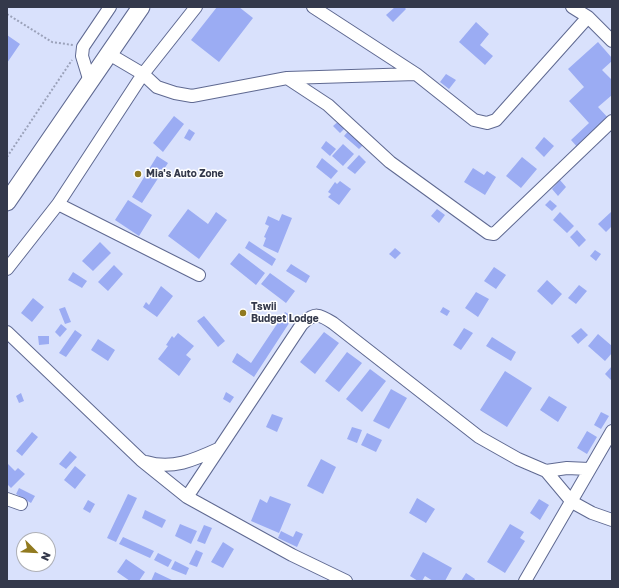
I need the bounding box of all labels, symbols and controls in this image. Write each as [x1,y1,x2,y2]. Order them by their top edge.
place label: Mia's Auto Zone [146,168,223,180]
marker: Mia's Auto Zone [133,169,143,179]
place label: Tswii Budget Lodge [251,301,319,324]
marker: Tswii Budget Lodge [238,308,248,318]
north arrow [16,532,56,572]
text: N [39,550,54,563]

